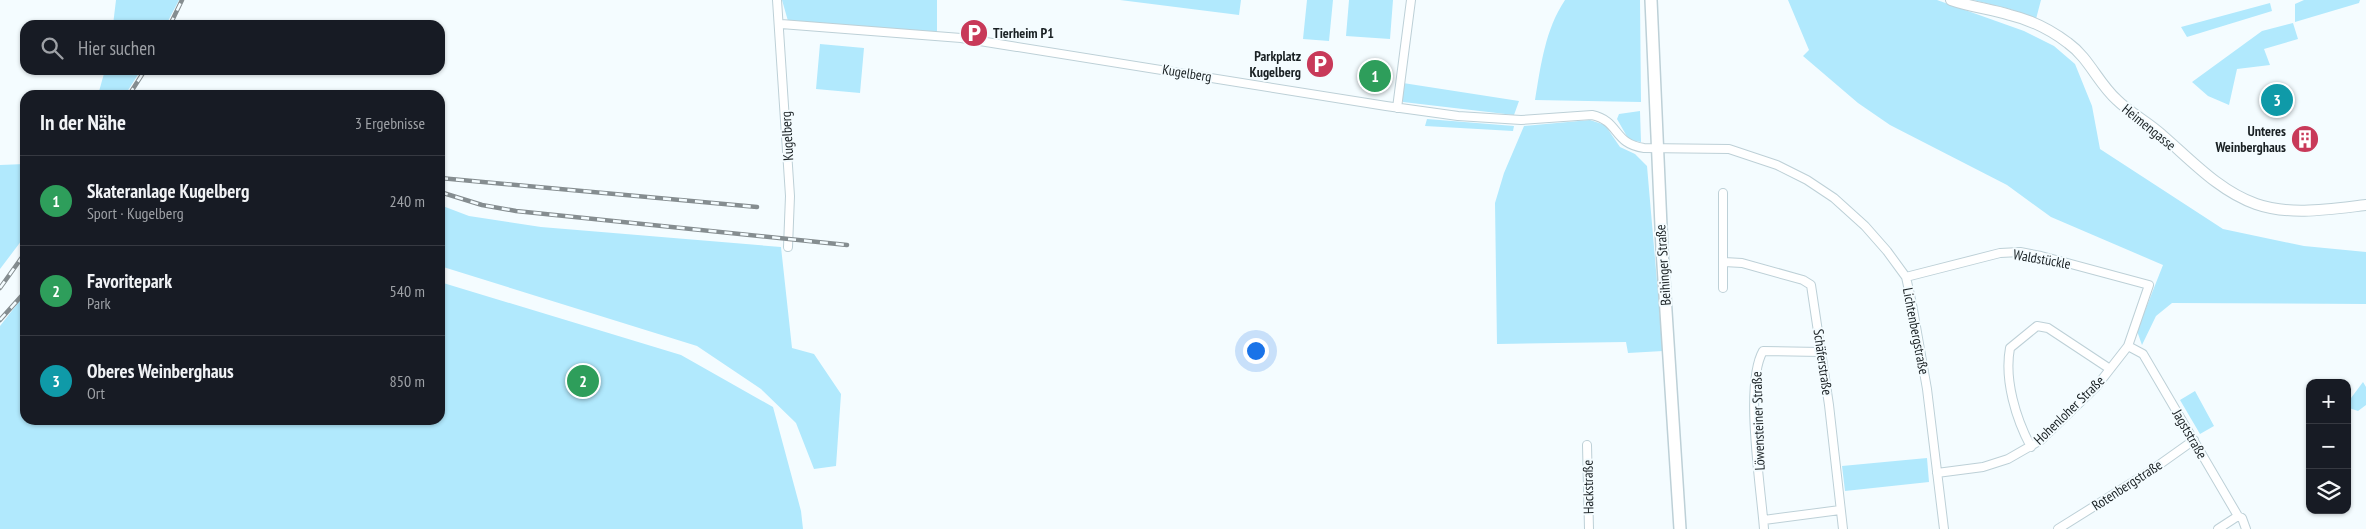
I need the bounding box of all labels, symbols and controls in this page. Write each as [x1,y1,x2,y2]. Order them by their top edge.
parking icon: Tierheim P1 [959,18,989,48]
search box [20,20,445,75]
place label: Tierheim P1 [993,24,1054,42]
icon: search [38,34,66,62]
text: Hier suchen [78,36,155,60]
place label: Parkplatz Kugelberg [1250,47,1301,81]
parking icon: Parkplatz Kugelberg [1305,49,1335,79]
pin: 1 [1359,57,1391,95]
street label: Kugelberg [1161,60,1213,86]
pin: 3 [2261,81,2293,119]
street label: Heimengasse [2118,100,2180,154]
text: In der Nähe [40,109,126,136]
street label: Kugelberg [777,111,797,161]
text: 3 Ergebnisse [355,113,425,133]
place label: Unteres Weinberghaus [2214,122,2286,156]
building icon: Unteres Weinberghaus [2290,124,2320,154]
text: Skateranlage Kugelberg [87,179,249,203]
text: 1 [52,191,60,211]
text: 240 m [390,191,425,211]
text: Sport · Kugelberg [87,203,184,223]
street label: Beihinger Straße [1651,224,1675,306]
street label: Waldstückle [2012,245,2072,273]
text: Favoritepark [87,269,172,293]
text: 2 [52,281,60,301]
text: 540 m [390,281,425,301]
street label: Lichtenbergstraße [1899,286,1933,376]
text: Park [87,293,111,313]
street label: Schäferstraße [1809,328,1837,396]
your location [1243,338,1269,364]
text: Oberes Weinberghaus [87,359,234,383]
pin: 2 [567,362,599,400]
text: 3 [52,371,60,391]
text: 850 m [390,371,425,391]
street label: Löwensteiner Straße [1747,371,1769,471]
street label: Hohenloher Straße [2030,372,2108,448]
map controls [2306,379,2351,514]
button: + [2306,379,2351,424]
text: Ort [87,383,105,403]
street label: Jagststraße [2168,405,2211,462]
button: − [2306,424,2351,469]
street label: Rotenbergstraße [2088,455,2166,514]
street label: Hackstraße [1579,460,1597,514]
button: layers [2306,469,2351,514]

